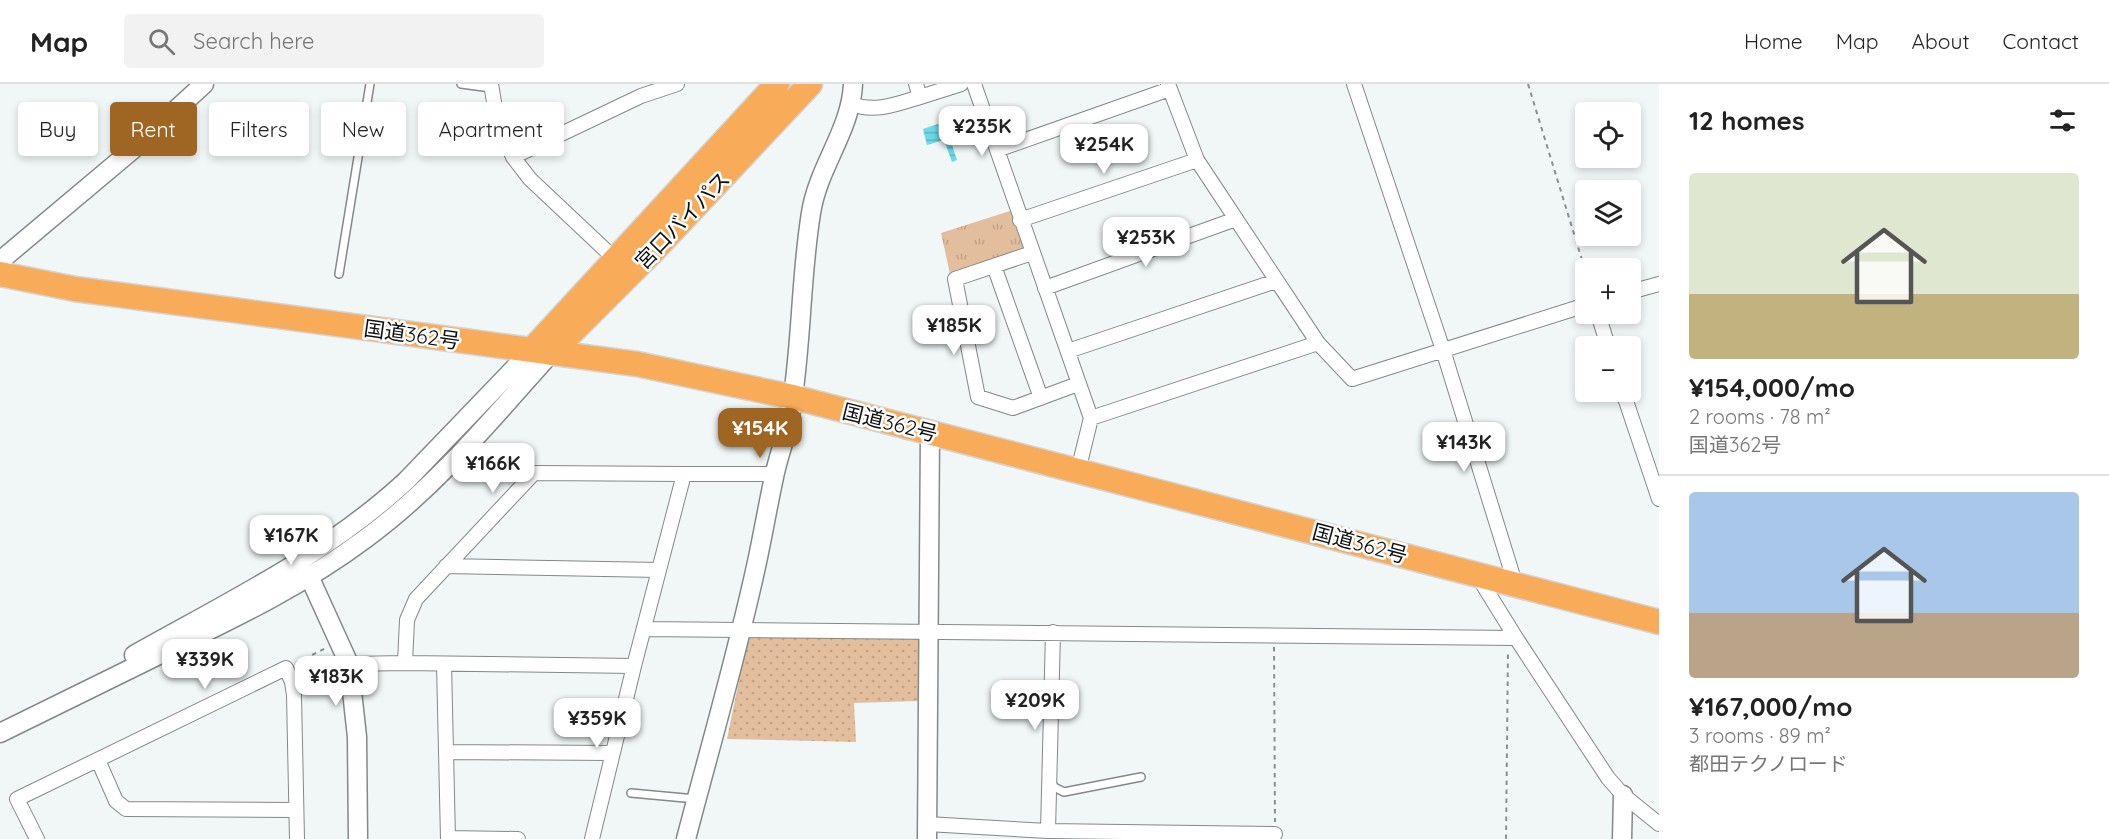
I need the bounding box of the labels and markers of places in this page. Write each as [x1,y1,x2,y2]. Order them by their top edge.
pin: ¥235K [940,106,1024,157]
pin: ¥254K [1062,124,1146,175]
pin: ¥253K [1104,217,1188,268]
pin: ¥185K [912,305,996,356]
pin: ¥154K [718,408,802,459]
pin: ¥143K [1422,422,1506,473]
pin: ¥166K [451,443,535,494]
pin: ¥167K [249,515,333,566]
pin: ¥339K [163,639,247,690]
pin: ¥183K [294,656,378,707]
pin: ¥209K [993,680,1077,731]
pin: ¥359K [555,698,639,749]

